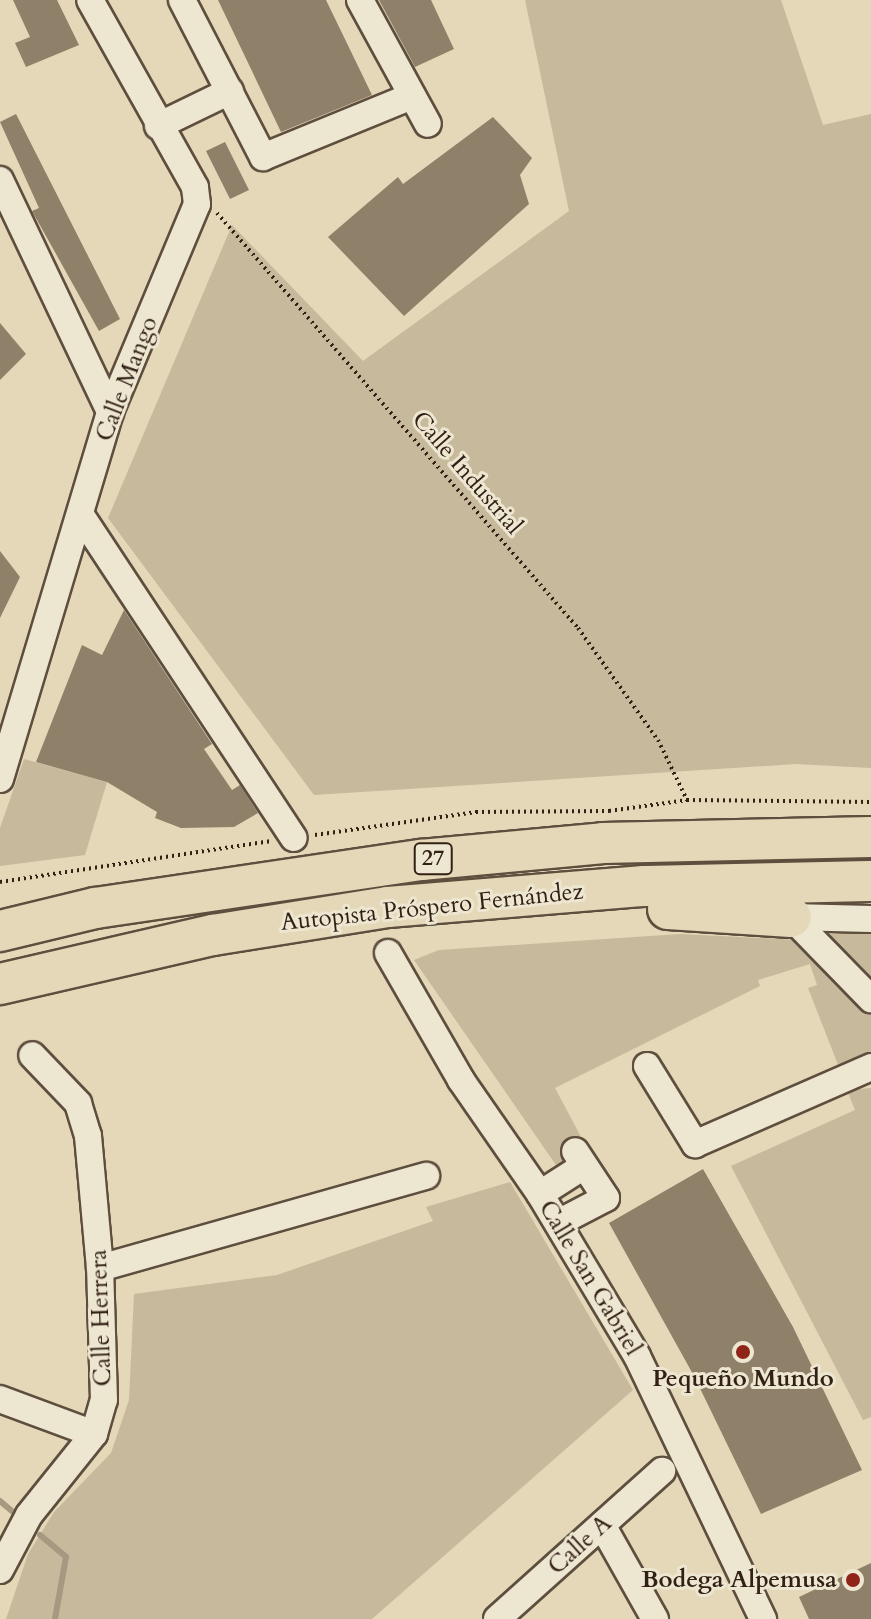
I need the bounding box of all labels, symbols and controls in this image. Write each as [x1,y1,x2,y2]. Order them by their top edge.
street label: Calle Mango [90,313,164,445]
street label: Calle Industrial [406,406,528,540]
road number: 27 [413,841,453,877]
street label: Autopista Próspero Fernández [279,877,585,937]
street label: Calle San Gabriel [532,1195,648,1361]
street label: Calle Herrera [84,1249,118,1387]
marker: Pequeño Mundo [734,1343,752,1361]
place label: Pequeño Mundo [652,1365,834,1393]
street label: Calle A [542,1509,618,1581]
place label: Bodega Alpemusa [641,1566,837,1594]
marker: Bodega Alpemusa [844,1571,862,1589]

